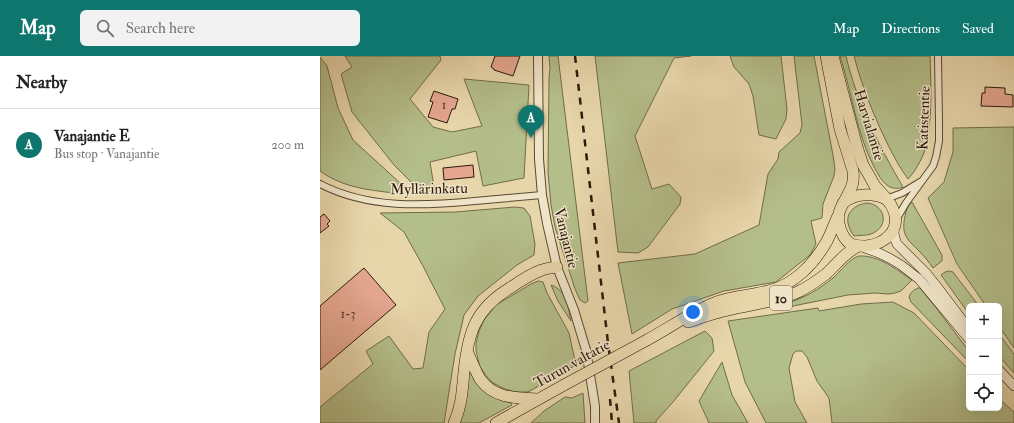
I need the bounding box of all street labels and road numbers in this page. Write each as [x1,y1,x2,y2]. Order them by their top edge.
street label: Katistentie [913,85,935,151]
street label: Harvialantie [849,87,889,163]
street label: Myllärinkatu [390,179,468,199]
street label: Vanajantie [549,206,583,270]
road number: 10 [770,286,792,310]
street label: Turun valtatie [531,335,613,393]

